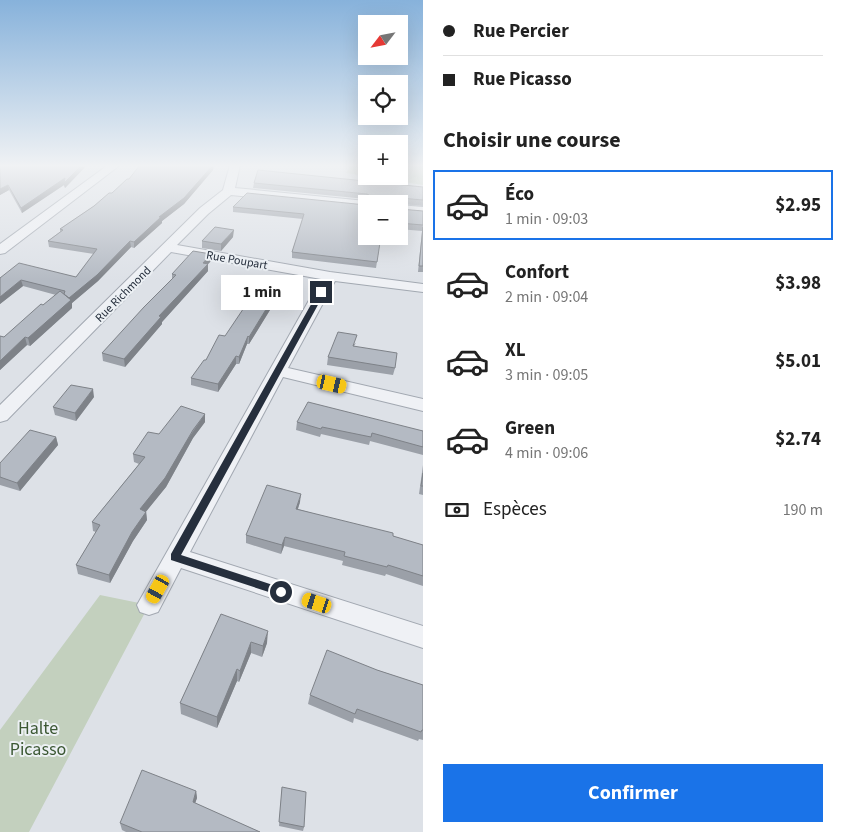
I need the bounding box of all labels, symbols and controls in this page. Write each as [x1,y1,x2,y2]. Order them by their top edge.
north arrow [358,15,408,65]
map controls [358,15,408,245]
text: Rue Percier [473,18,569,45]
text: Rue Picasso [473,66,572,93]
button: locate [358,75,408,125]
text: Choisir une course [443,124,621,156]
button: + [358,135,408,185]
text: Éco [505,181,534,208]
icon: car [445,183,490,228]
text: $2.95 [775,192,821,219]
button: − [358,195,408,245]
text: 1 min · 09:03 [505,208,588,230]
street label: Rue Poupart [205,247,269,274]
text: Confort [505,259,569,286]
icon: car [445,261,490,306]
street label: Rue Richmond [91,262,155,326]
text: $3.98 [775,270,821,297]
callout: 1 min [221,274,304,310]
text: 1 min [243,281,281,303]
route end [310,281,332,303]
text: 2 min · 09:04 [505,286,588,308]
text: XL [505,337,526,364]
icon: car [445,339,490,384]
text: $5.01 [775,348,821,375]
text: 3 min · 09:05 [505,364,588,386]
car [315,373,348,395]
text: Green [505,415,555,442]
icon: car [445,417,490,462]
text: $2.74 [775,426,821,453]
text: 4 min · 09:06 [505,442,588,464]
icon: cash [443,496,471,524]
text: Espèces [483,496,547,523]
text: 190 m [783,499,823,521]
car [144,572,171,606]
route start [270,581,292,603]
car [300,591,333,615]
park label: Halte Picasso [10,716,66,762]
button: Confirmer [443,764,823,822]

